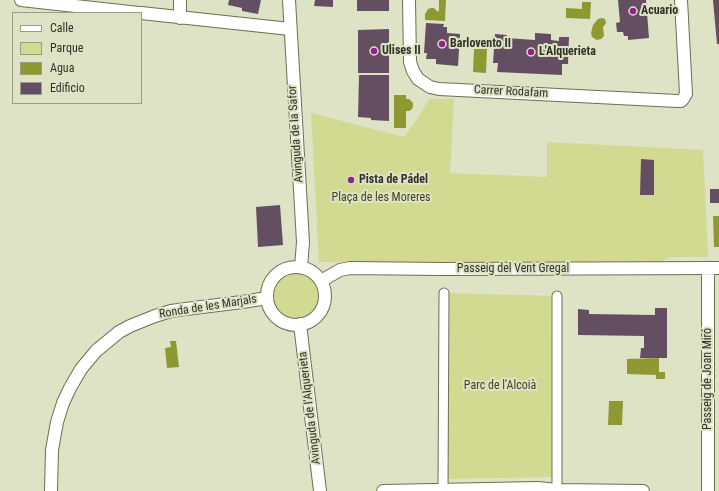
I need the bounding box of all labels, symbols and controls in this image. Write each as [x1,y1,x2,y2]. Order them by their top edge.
place label: Acuario [641,4,678,18]
marker: Acuario [628,6,638,16]
legend [12,12,142,104]
text: Calle [50,21,74,35]
place label: Barlovento II [450,37,511,51]
marker: Barlovento II [437,39,447,49]
text: Parque [50,41,83,55]
place label: Ulises II [382,44,421,58]
place label: L'Alquerieta [539,45,596,59]
marker: Ulises II [369,46,379,56]
marker: L'Alquerieta [526,47,536,57]
text: Agua [50,61,74,75]
text: Edificio [50,81,85,95]
street label: Carrer Rodafam [473,83,549,101]
street label: Avinguda de la Safor [285,85,307,183]
place label: Pista de Pádel [359,173,428,187]
marker: Pista de Pádel [346,175,356,185]
park label: Plaça de les Moreres [331,191,431,205]
street label: Passeig del Vent Gregal [457,262,569,276]
street label: Ronda de les Marjals [158,292,258,322]
street label: Passeig de Joan Miró [701,328,715,430]
street label: Avinguda de l’Alquerieta [296,351,324,465]
park label: Parc de l'Alcoià [464,379,536,393]

